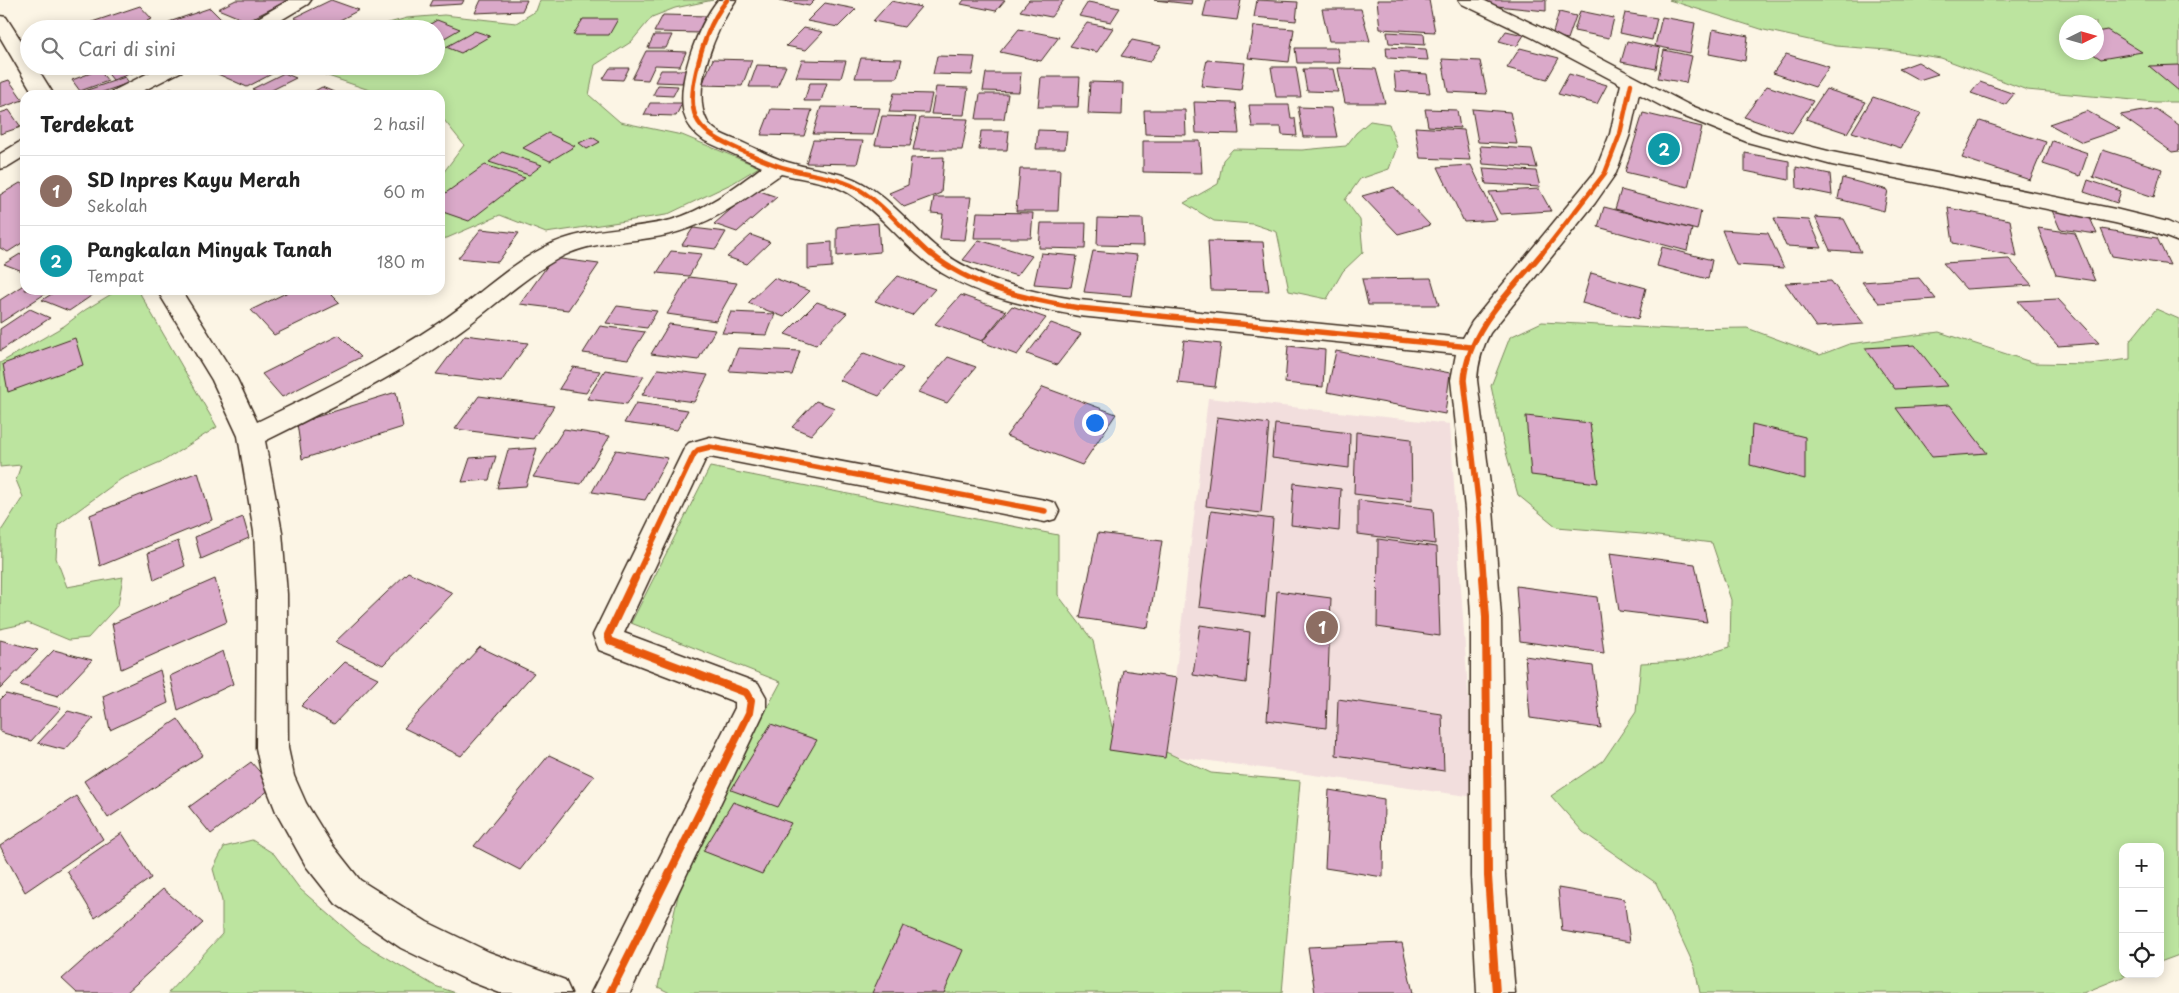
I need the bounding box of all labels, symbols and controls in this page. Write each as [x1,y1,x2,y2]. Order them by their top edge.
north arrow [2059,15,2104,60]
search box [20,20,445,75]
icon: search [38,34,66,62]
text: Cari di sini [78,34,176,62]
text: Terdekat [40,107,134,139]
text: 2 hasil [373,111,425,135]
pin: 2 [1648,130,1680,168]
text: SD Inpres Kayu Merah [87,165,300,193]
text: 1 [52,179,60,203]
text: 60 m [383,179,425,203]
text: Sekolah [87,193,148,217]
text: Pangkalan Minyak Tanah [87,235,332,263]
text: 2 [50,249,62,273]
text: 180 m [377,249,425,273]
text: Tempat [87,263,144,287]
your location [1082,410,1108,436]
pin: 1 [1306,608,1338,646]
map controls [2119,843,2164,978]
button: + [2119,843,2164,888]
button: − [2119,888,2164,933]
button: locate [2119,933,2164,978]

